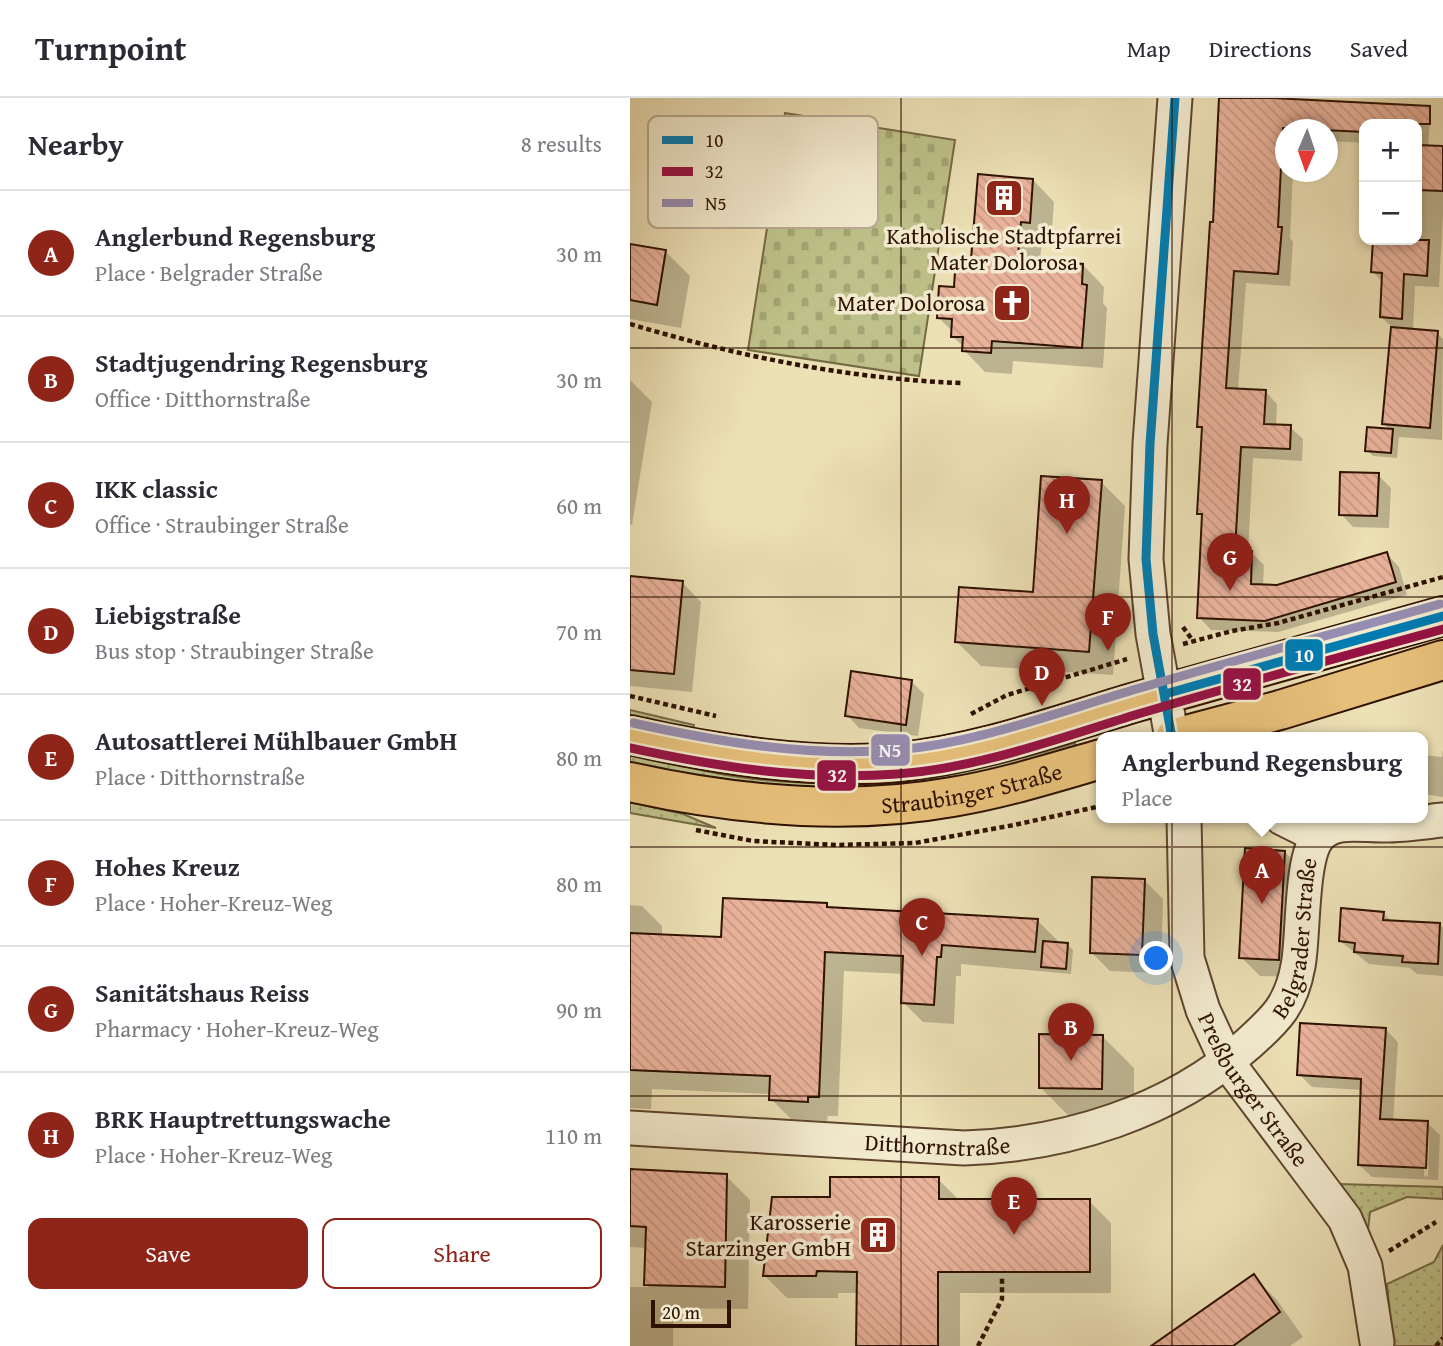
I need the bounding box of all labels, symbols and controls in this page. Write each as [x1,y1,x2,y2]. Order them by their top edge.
text: Turnpoint [35,24,187,72]
text: Map [1127,31,1171,66]
text: Directions [1209,31,1312,66]
text: Saved [1350,31,1408,66]
legend [648,116,878,228]
north arrow [1275,119,1338,182]
map controls [1359,119,1422,245]
button: + [1359,119,1422,182]
text: Nearby [28,122,124,166]
text: 10 [705,126,723,154]
text: 8 results [521,127,602,160]
text: 32 [705,157,723,185]
building icon: Katholische Stadtpfarrei Mater Dolorosa [983,177,1025,219]
button: − [1359,182,1422,245]
text: N5 [705,189,727,217]
text: Anglerbund Regensburg [95,217,375,256]
place label: Katholische Stadtpfarrei Mater Dolorosa [886,219,1122,278]
text: A [44,237,58,270]
text: 30 m [556,237,602,270]
text: Place · Belgrader Straße [95,256,323,289]
church icon: Mater Dolorosa [991,282,1033,324]
place label: Mater Dolorosa [837,286,985,319]
text: Stadtjugendring Regensburg [95,343,427,382]
text: B [44,363,58,396]
text: 30 m [556,363,602,396]
text: Office · Ditthornstraße [95,382,310,415]
text: IKK classic [95,469,218,508]
pin: H [1044,476,1090,534]
text: C [44,489,58,522]
text: 60 m [556,489,602,522]
text: Office · Straubinger Straße [95,508,349,541]
pin: G [1207,533,1253,591]
pin: F [1085,593,1131,651]
text: Liebigstraße [95,595,241,634]
text: D [44,615,58,648]
text: 70 m [556,615,602,648]
text: Bus stop · Straubinger Straße [95,634,374,667]
line badge: 10 [1284,638,1324,672]
text: 10 [1294,641,1314,669]
pin: D [1019,648,1065,706]
line badge: 32 [1222,667,1262,701]
text: 32 [1232,670,1252,698]
text: Autosattlerei Mühlbauer GmbH [95,721,457,760]
popup [1096,732,1428,823]
line badge: N5 [870,733,911,767]
text: N5 [879,736,901,764]
text: E [45,741,57,774]
text: 80 m [556,741,602,774]
text: Anglerbund Regensburg [1122,742,1402,781]
street label: Straubinger Straße [880,754,1066,821]
line badge: 32 [816,759,857,792]
text: Place · Ditthornstraße [95,760,305,793]
text: 32 [827,761,847,789]
text: Place [1122,781,1173,814]
pin: A [1239,846,1285,904]
text: Hohes Kreuz [95,847,240,886]
street label: Belgrader Straße [1263,854,1325,1025]
text: F [45,867,57,900]
text: 80 m [556,867,602,900]
text: Place · Hoher-Kreuz-Weg [95,886,333,919]
pin: C [899,898,945,956]
your location [1139,941,1173,975]
text: Sanitätshaus Reiss [95,973,309,1012]
text: G [44,993,58,1026]
text: 90 m [556,993,602,1026]
pin: B [1048,1003,1094,1061]
street label: Preßburger Straße [1190,1007,1317,1173]
text: Pharmacy · Hoher-Kreuz-Weg [95,1012,379,1045]
text: BRK Hauptrettungswache [95,1099,391,1138]
text: H [43,1119,59,1152]
text: 110 m [545,1119,602,1152]
street label: Ditthornstraße [864,1125,1012,1164]
text: Place · Hoher-Kreuz-Weg [95,1138,333,1171]
pin: E [991,1177,1037,1235]
place label: Karosserie Starzinger GmbH [686,1205,851,1264]
building icon: Karosserie Starzinger GmbH [857,1214,899,1256]
button: Save [28,1218,308,1289]
button: Share [322,1218,602,1289]
scale bar [651,1297,732,1329]
text: 20 m [662,1298,700,1326]

